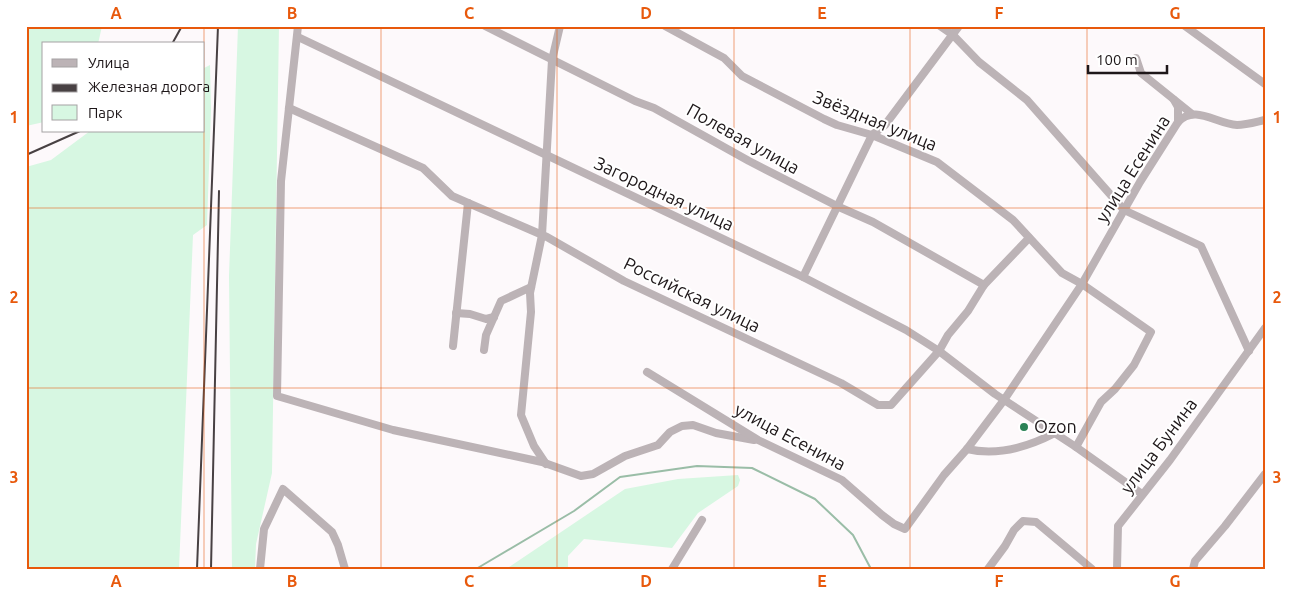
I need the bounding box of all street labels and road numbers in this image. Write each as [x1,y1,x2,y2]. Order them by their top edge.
street label: Звёздная улица [810,86,940,154]
street label: Полевая улица [684,99,803,177]
street label: улица Есенина [1091,111,1173,226]
street label: Загородная улица [592,152,737,234]
street label: Российская улица [621,252,764,336]
street label: улица Бунина [1116,394,1201,497]
street label: улица Есенина [732,398,849,474]

